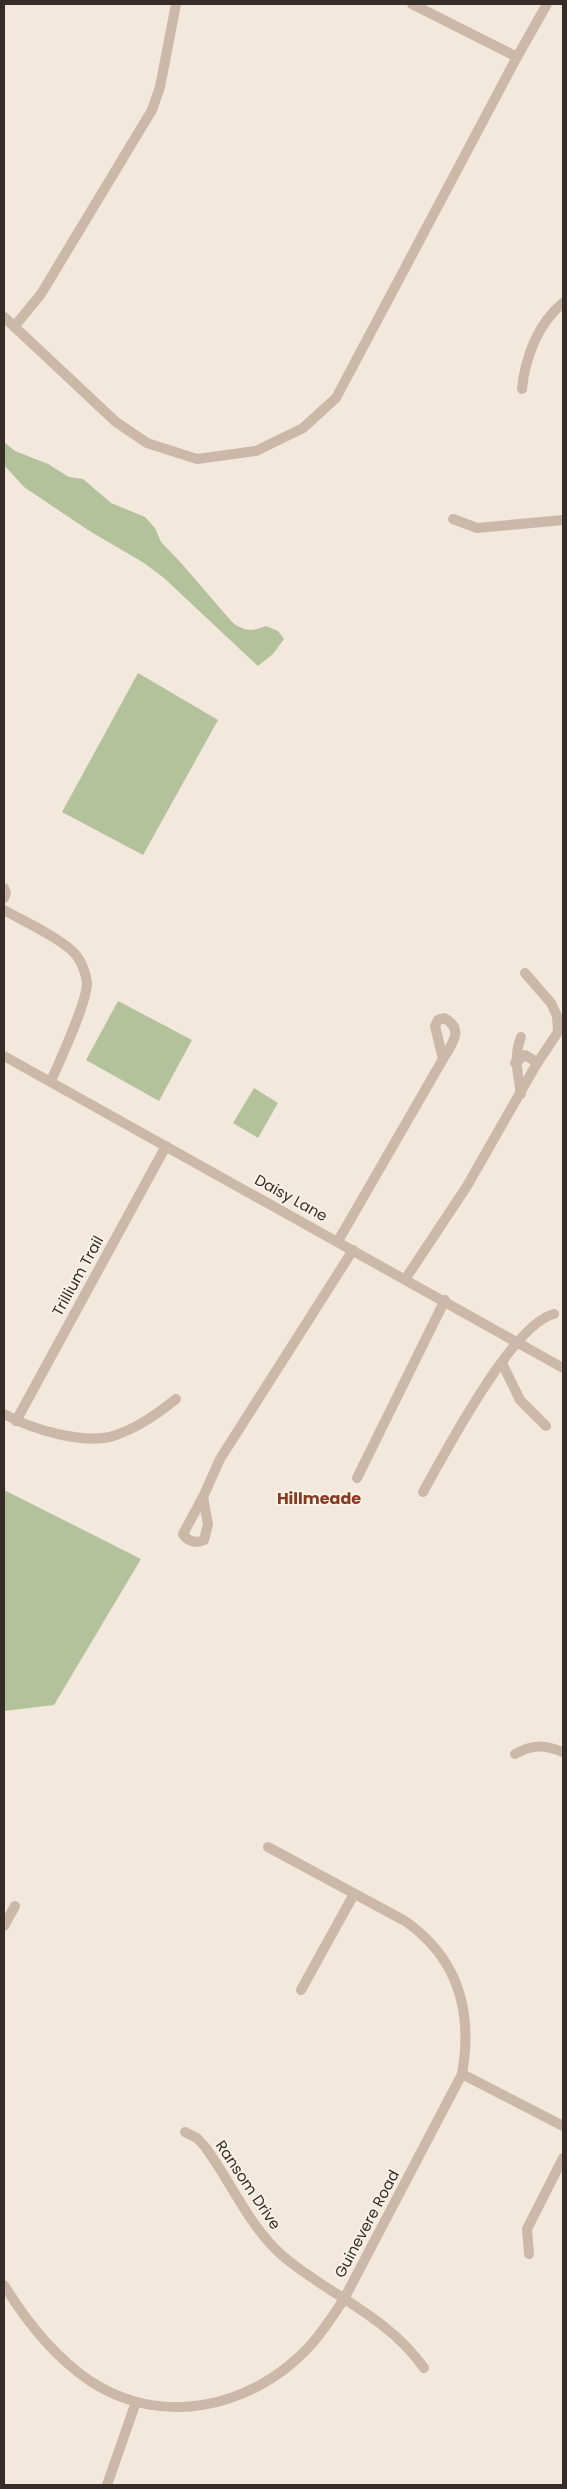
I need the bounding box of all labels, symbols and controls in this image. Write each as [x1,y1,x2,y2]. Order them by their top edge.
street label: Daisy Lane [251,1169,331,1226]
street label: Trillium Trail [47,1232,108,1320]
district label: Hillmeade [277,1487,361,1510]
street label: Ransom Drive [211,2136,286,2233]
street label: Guinevere Road [329,2166,404,2281]

